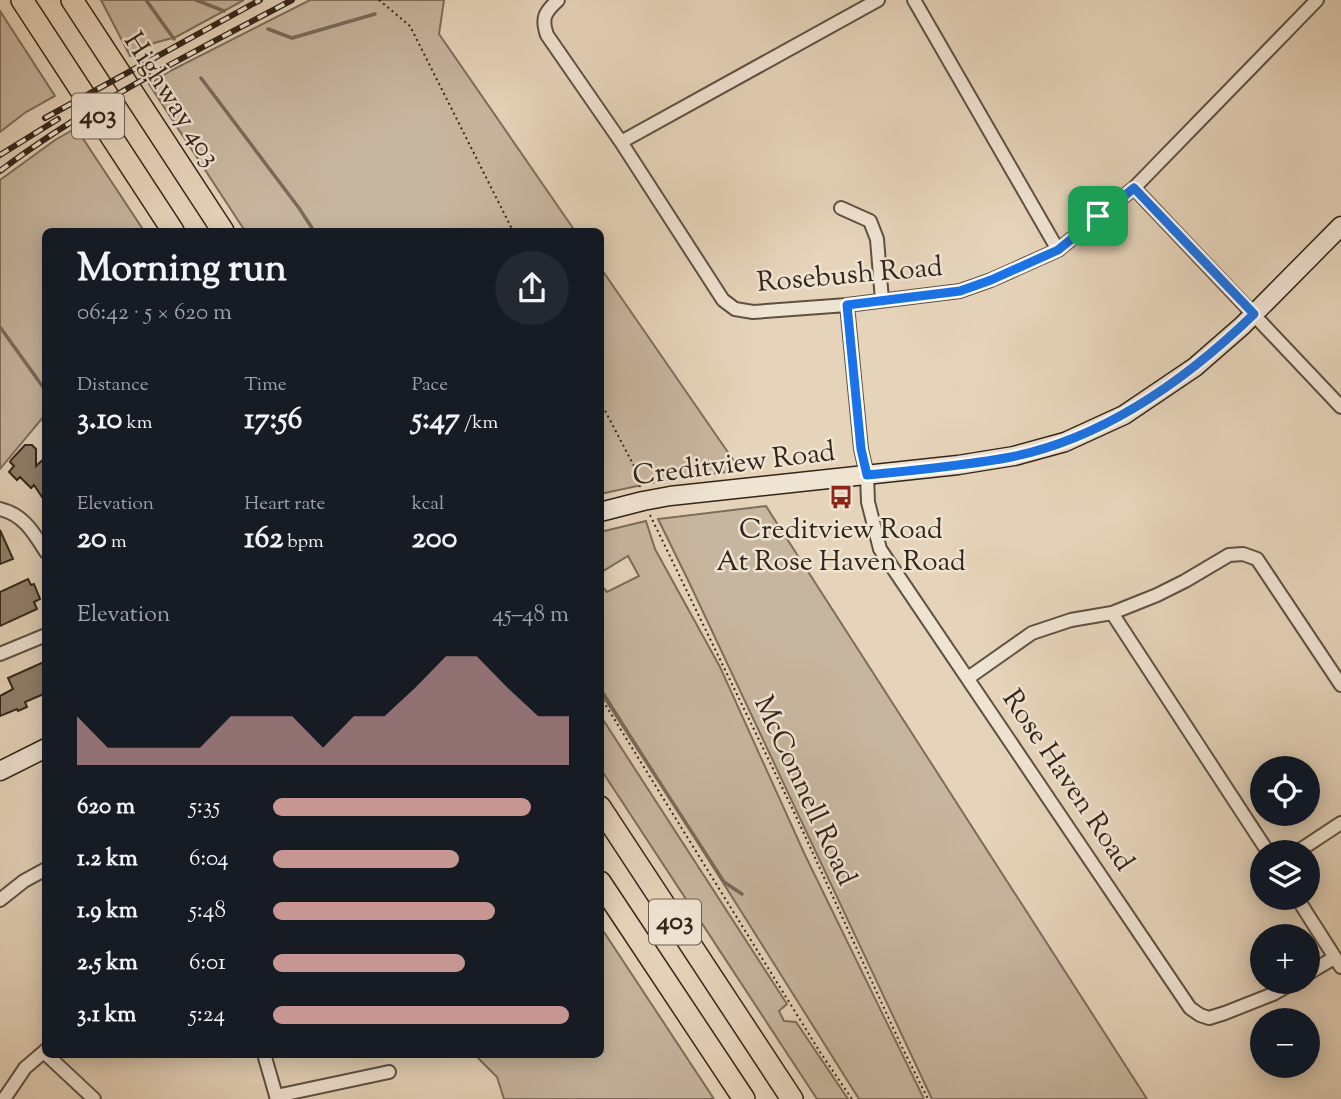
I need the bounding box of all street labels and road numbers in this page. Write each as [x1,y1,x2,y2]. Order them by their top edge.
street label: Highway 403 [113,25,229,175]
road number: 403 [72,94,124,139]
street label: Rosebush Road [756,248,945,304]
street label: Creditview Road [630,433,838,497]
street label: Rose Haven Road [991,682,1143,880]
street label: McConnell Road [742,690,866,893]
road number: 403 [649,900,701,945]

